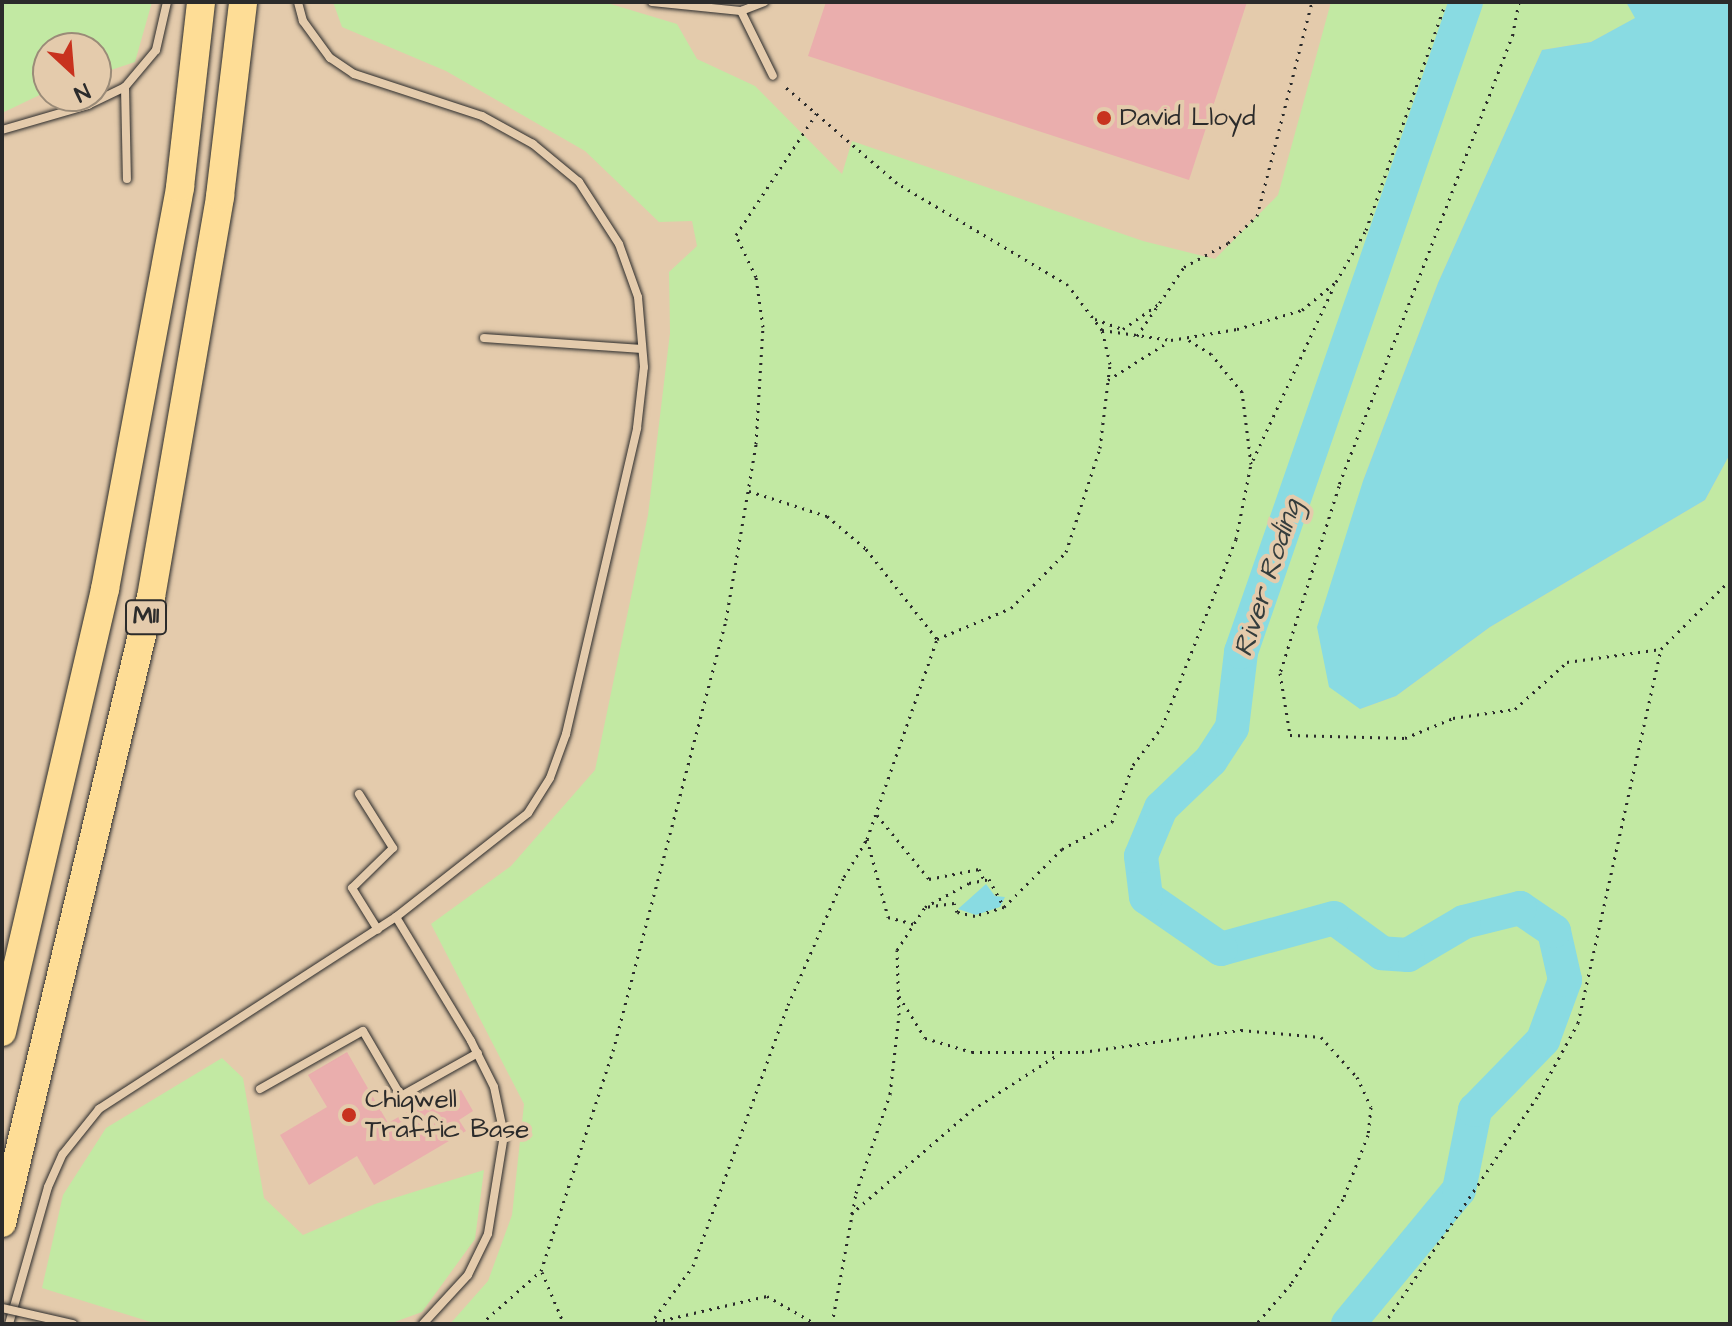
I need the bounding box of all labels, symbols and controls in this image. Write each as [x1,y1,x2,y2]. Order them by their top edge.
north arrow [32,32,112,112]
text: N [69,75,95,109]
place label: David Lloyd [1120,102,1256,134]
marker: David Lloyd [1095,109,1113,127]
water label: River Roding [1227,495,1309,661]
road number: M11 [124,597,168,637]
place label: Chigwell Traffic Base [365,1084,529,1146]
marker: Chigwell Traffic Base [340,1106,358,1124]

